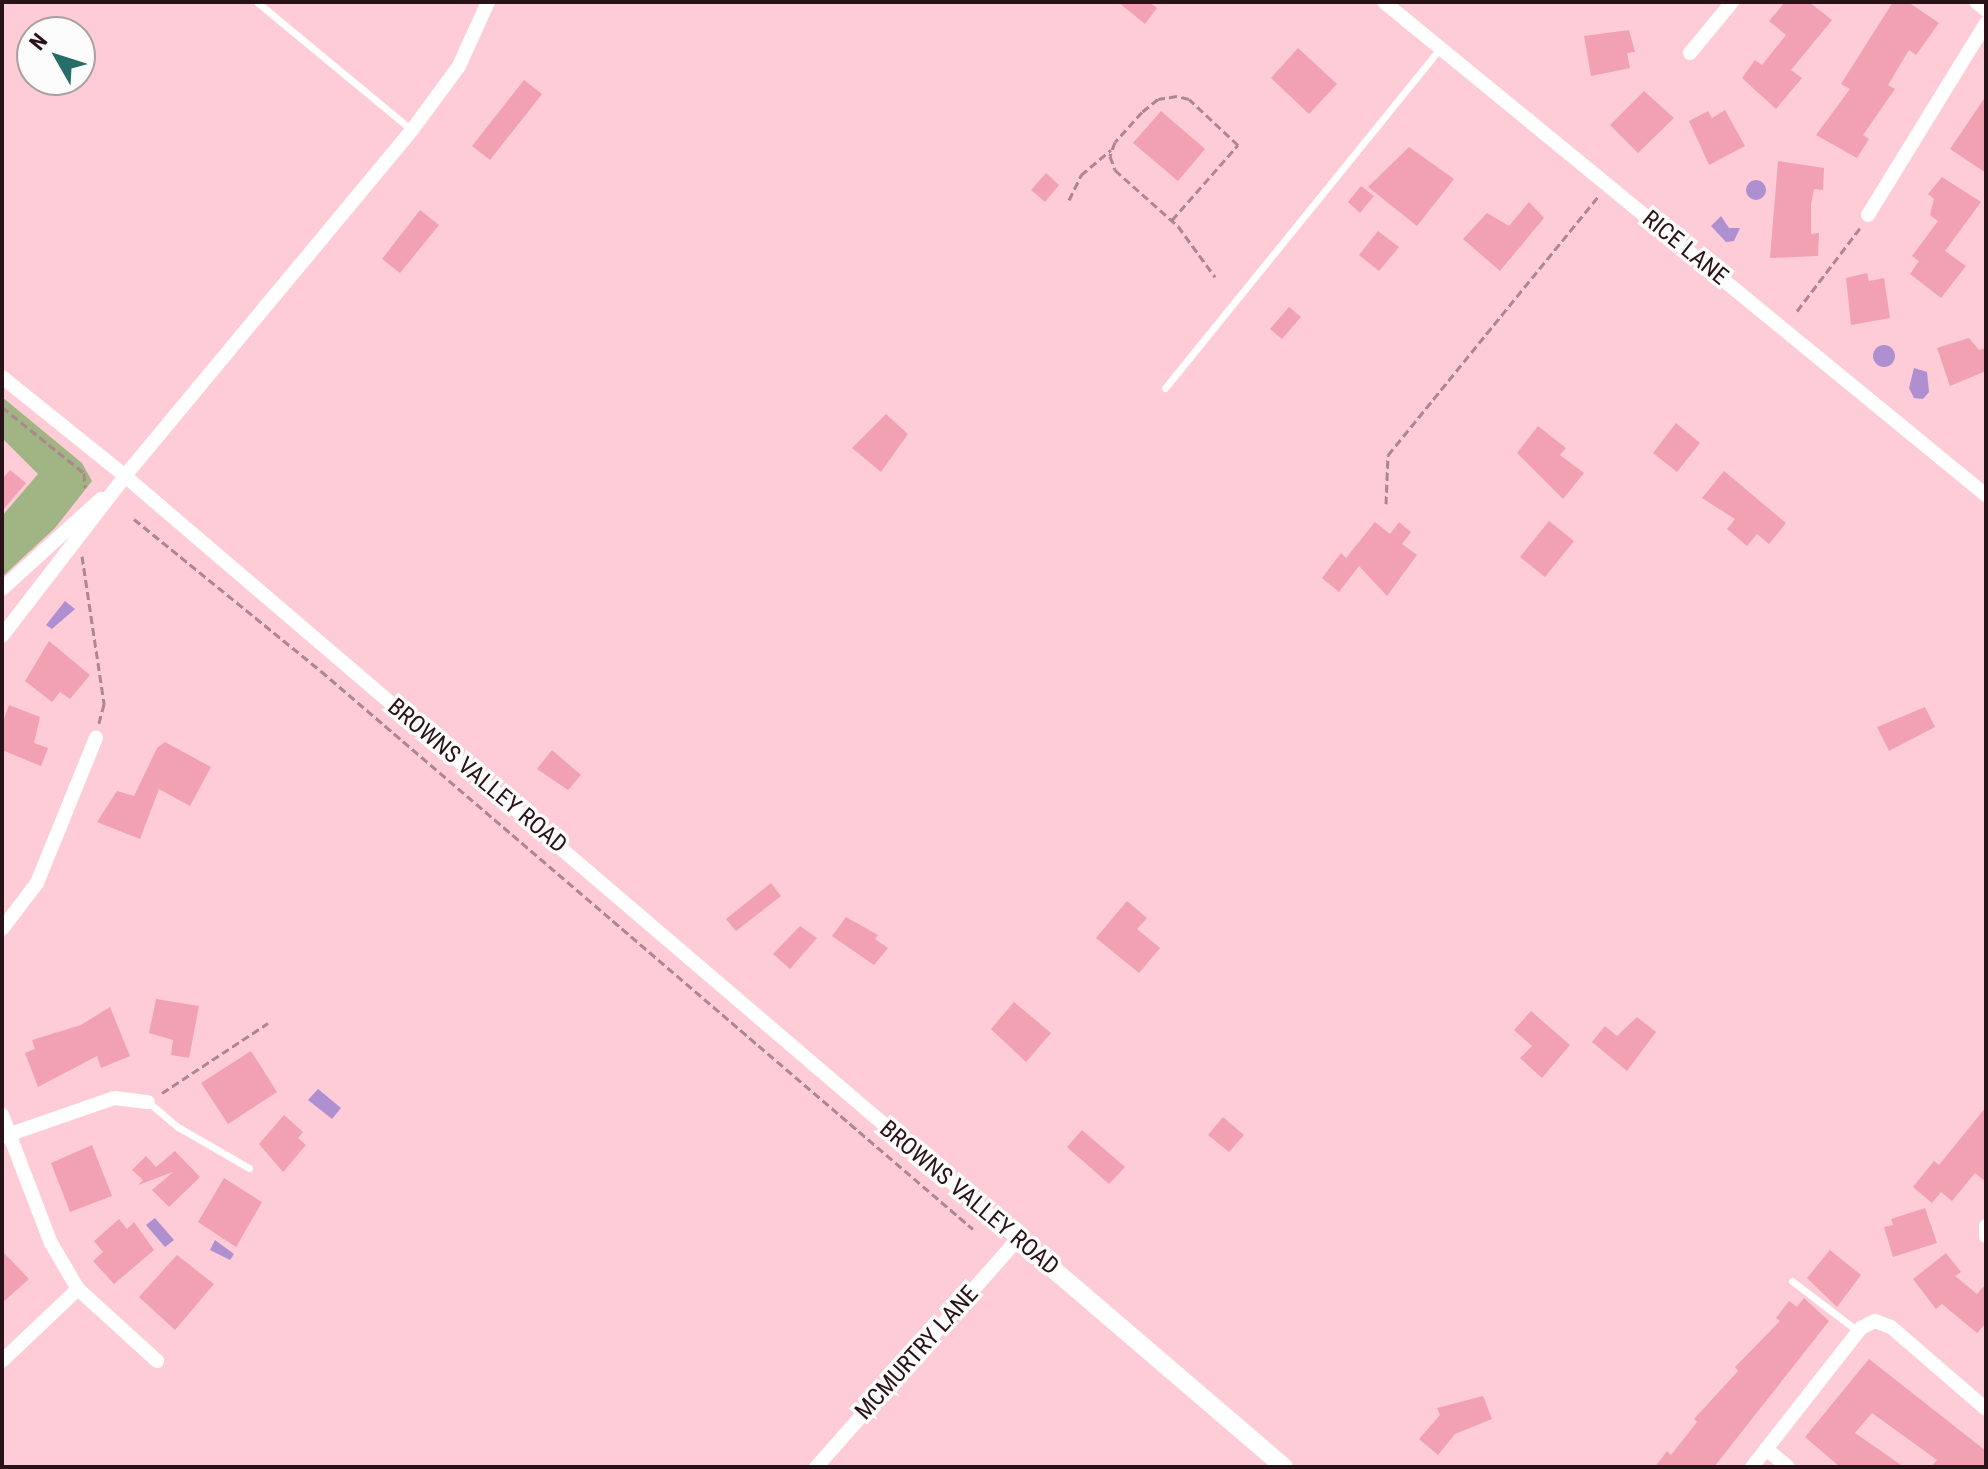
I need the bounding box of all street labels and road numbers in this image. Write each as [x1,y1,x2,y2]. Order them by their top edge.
street label: RICE LANE [1636,205,1734,291]
street label: BROWNS VALLEY ROAD [382,693,572,859]
street label: BROWNS VALLEY ROAD [874,1115,1064,1281]
street label: MCMURTRY LANE [849,1280,985,1426]

